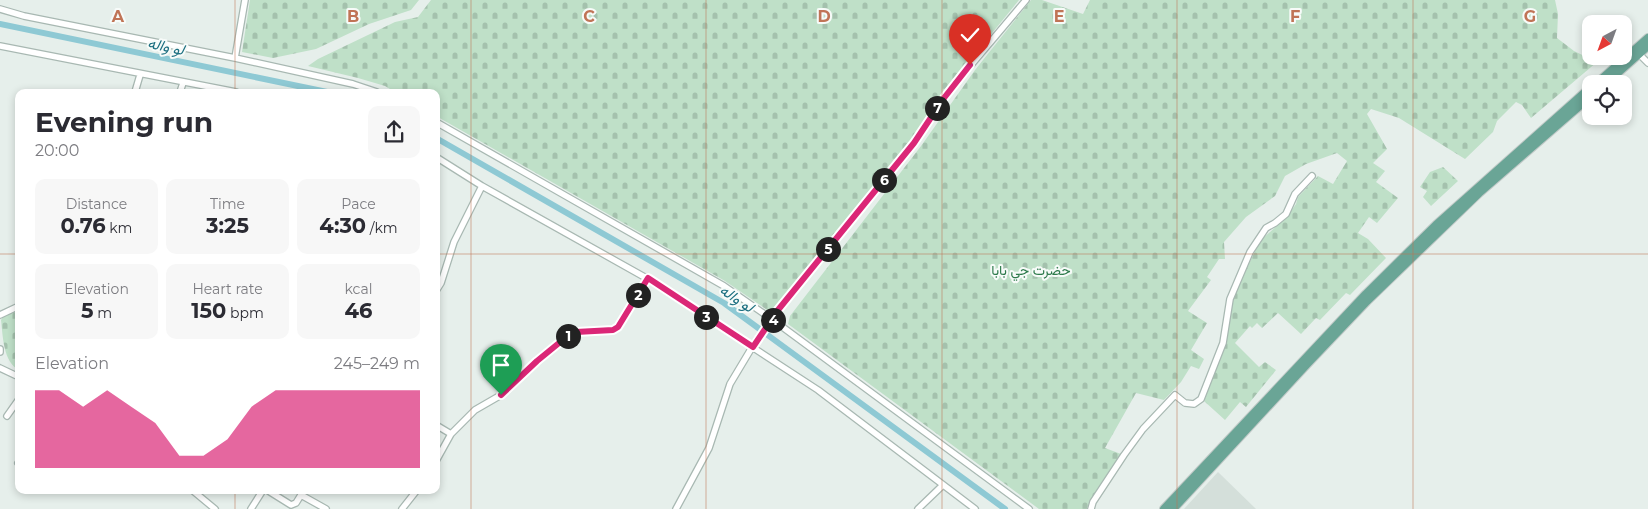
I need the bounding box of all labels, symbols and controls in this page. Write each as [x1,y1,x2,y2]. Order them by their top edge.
text: A [111,7,125,26]
text: B [347,7,359,26]
text: C [583,7,595,26]
text: D [817,7,831,26]
text: E [1054,7,1064,26]
text: F [1290,7,1300,26]
text: G [1524,7,1536,26]
pin [949,14,991,65]
north arrow [1582,15,1632,65]
map controls [1582,15,1632,125]
icon: check [956,21,984,49]
water label: لو واله [146,33,188,60]
button: locate [1582,75,1632,125]
pin: 7 [924,96,950,120]
text: 7 [933,99,942,117]
text: Evening run [35,105,213,139]
button: share [368,106,420,158]
text: 20:00 [35,141,79,160]
pin: 6 [872,168,896,192]
text: 6 [880,171,889,189]
text: Distance [66,195,127,213]
text: Time [210,195,245,213]
text: Pace [341,195,376,213]
text: 0.76 [61,213,106,238]
text: 3:25 [206,213,249,238]
text: 4:30 [319,213,366,238]
text: km [106,219,132,237]
text: /km [366,219,398,237]
pin: 5 [816,236,840,262]
text: 5 [824,240,833,258]
park label: حضرت جي بابا [991,261,1071,282]
text: Elevation [64,280,129,298]
text: Heart rate [192,280,263,298]
text: kcal [345,280,372,298]
water label: لو واله [716,280,759,317]
pin: 2 [626,282,650,308]
text: 2 [634,286,643,304]
text: 5 [81,298,93,323]
text: 150 [191,298,226,323]
text: 46 [345,298,372,323]
text: m [93,304,112,322]
text: bpm [226,304,264,322]
pin: 3 [694,304,718,330]
text: 3 [702,308,711,326]
pin: 4 [760,308,786,332]
text: 4 [769,311,778,329]
pin: 1 [556,324,580,348]
text: 1 [566,327,571,345]
pin [480,344,522,395]
icon: arrive [487,351,515,379]
text: Elevation [35,354,109,373]
text: 245–249 m [334,354,420,373]

